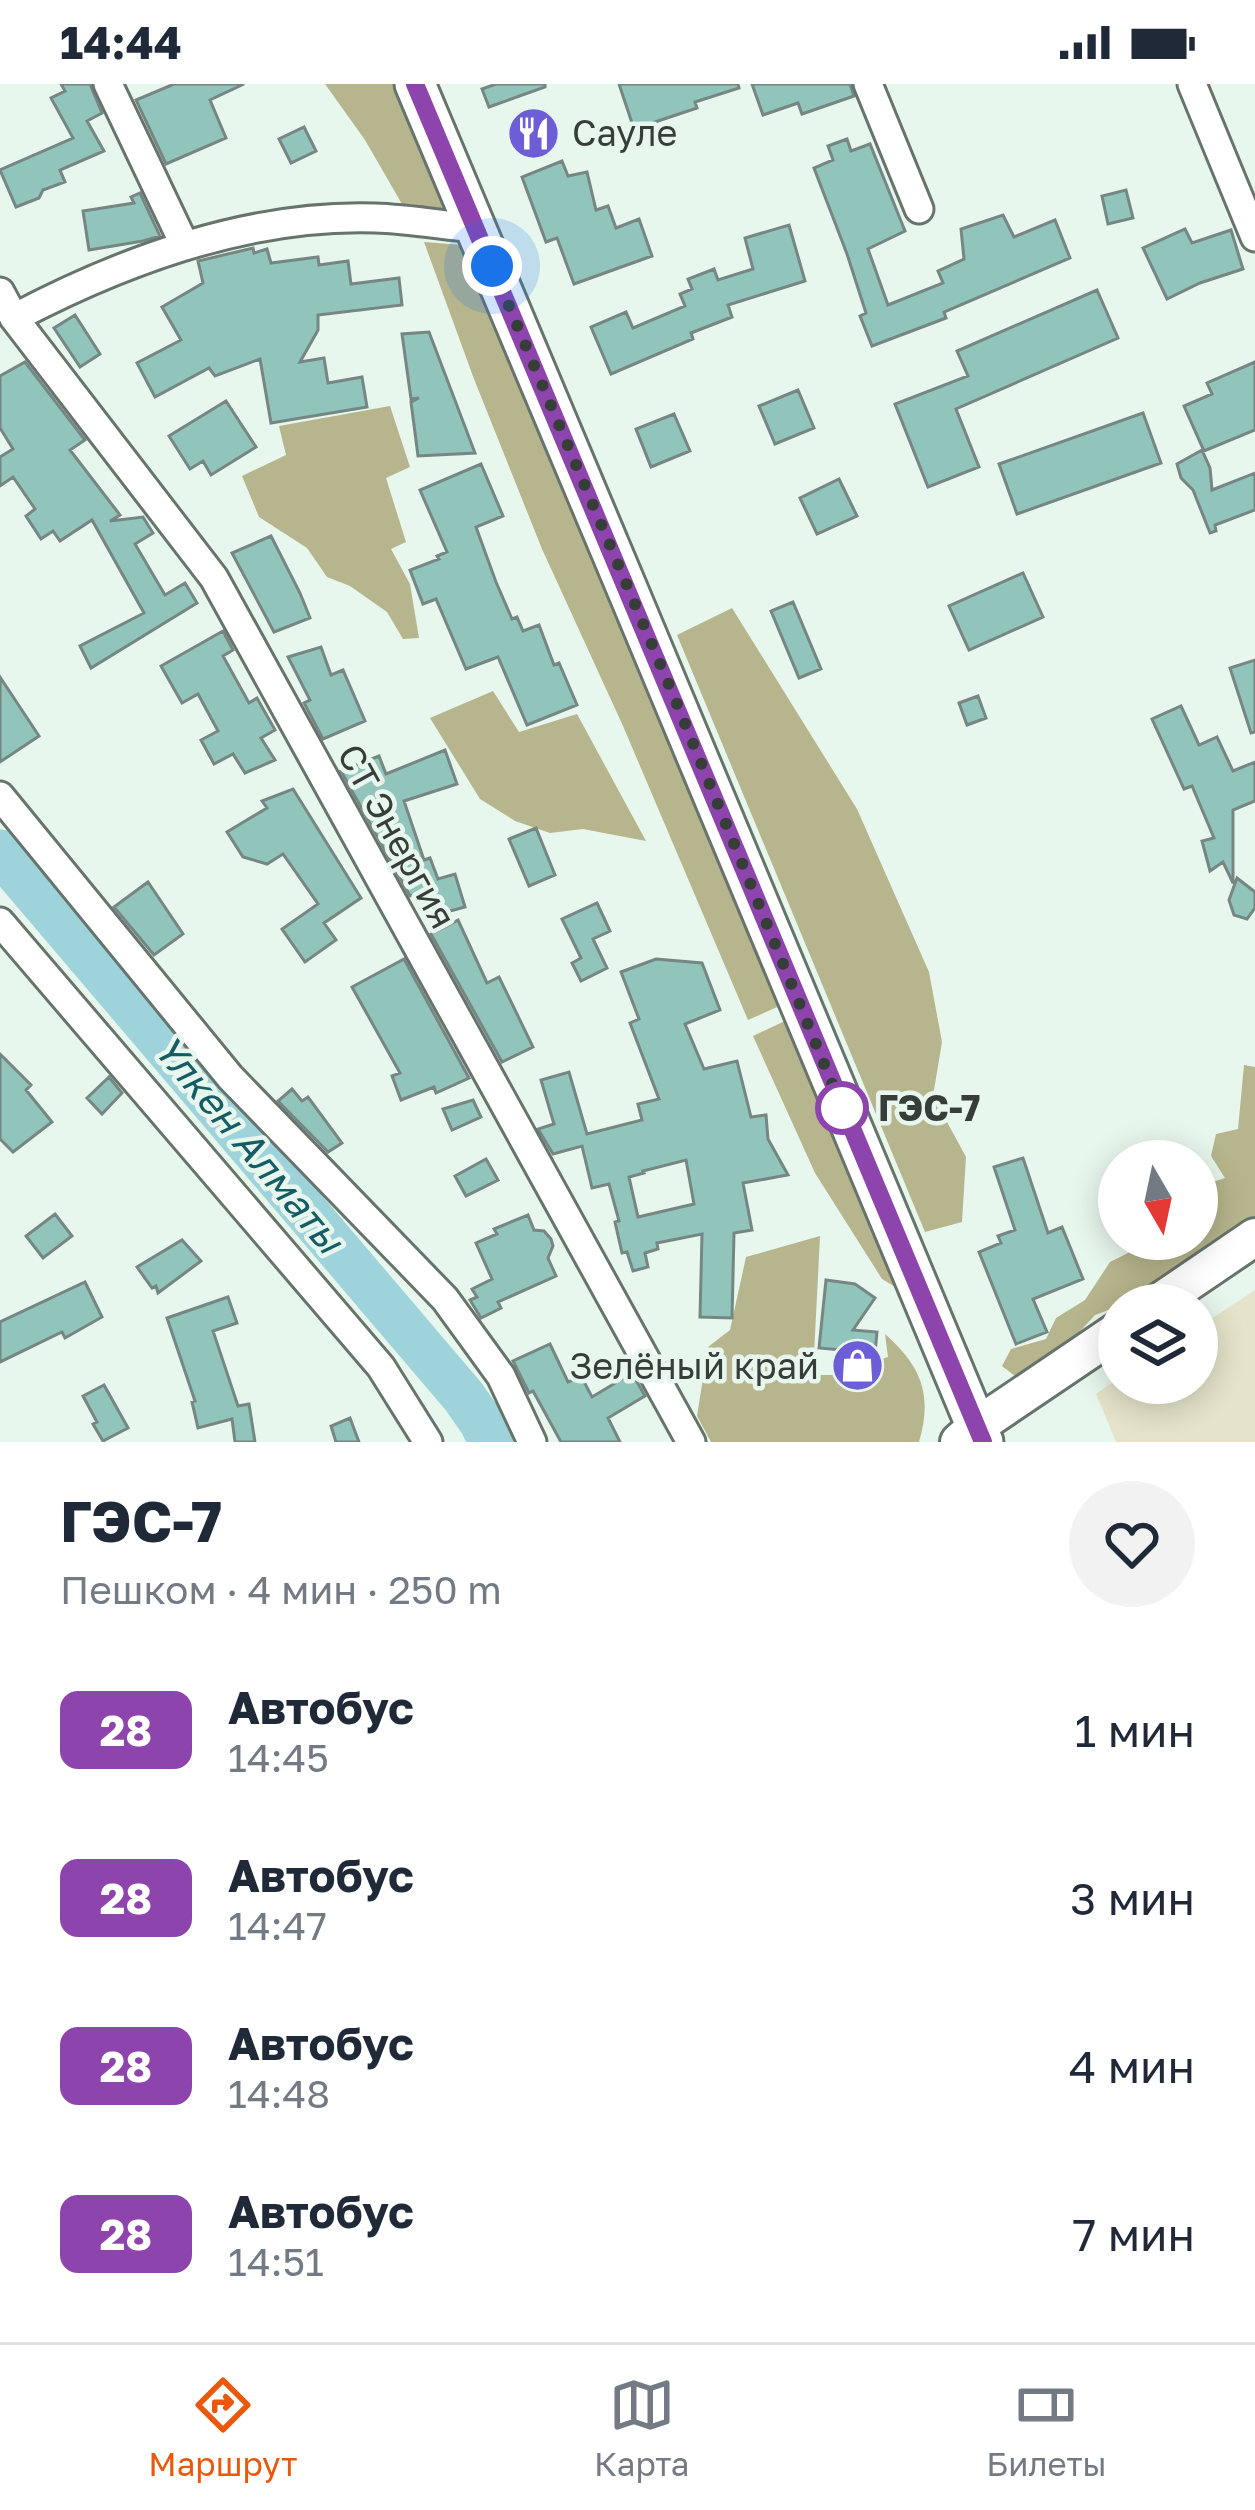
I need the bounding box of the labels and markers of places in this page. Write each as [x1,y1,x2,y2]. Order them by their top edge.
restaurant icon: Сауле [505,105,561,161]
place label: Сауле [572,111,677,154]
marker: ГЭС-7 [817,1083,867,1133]
place label: ГЭС-7 [878,1086,980,1129]
shop icon: Зелёный край [830,1338,886,1394]
place label: Зелёный край [569,1344,819,1387]

